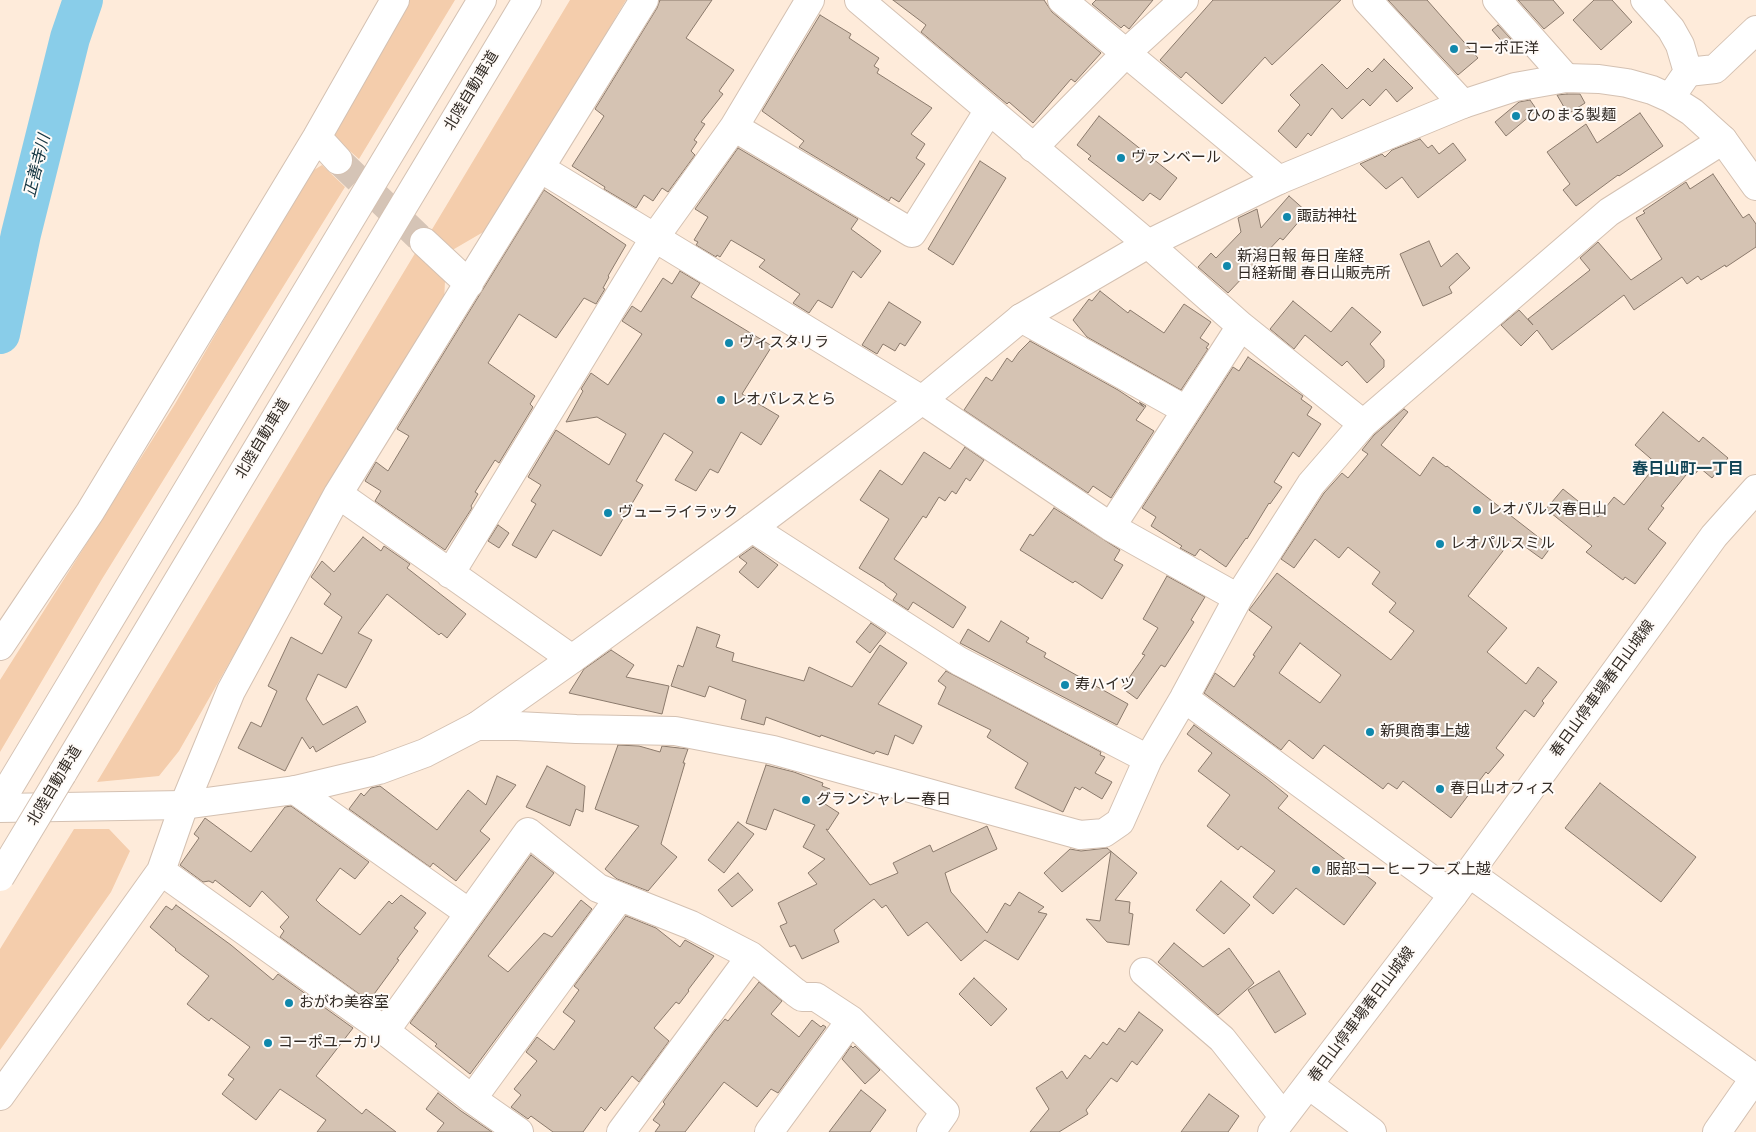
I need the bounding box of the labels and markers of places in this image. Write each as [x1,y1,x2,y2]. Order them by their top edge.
place label: コーポ正洋 [1464,40,1539,58]
marker: コーポ正洋 [1448,43,1460,55]
place label: ひのまる製麺 [1526,107,1616,125]
marker: ひのまる製麺 [1510,110,1522,122]
place label: ヴァンベール [1131,149,1221,167]
marker: ヴァンベール [1115,152,1127,164]
place label: 諏訪神社 [1297,208,1357,226]
marker: 諏訪神社 [1281,211,1293,223]
place label: 新潟日報 毎日 産経 日経新聞 春日山販売所 [1237,248,1390,283]
marker: 新潟日報 毎日 産経 日経新聞 春日山販売所 [1221,260,1233,272]
place label: ヴィスタリラ [739,334,829,352]
marker: ヴィスタリラ [723,337,735,349]
place label: レオパレスとら [731,391,836,409]
marker: レオパレスとら [715,394,727,406]
place label: レオパルス春日山 [1487,501,1607,519]
place label: ヴューライラック [618,504,738,522]
marker: レオパルス春日山 [1471,504,1483,516]
marker: ヴューライラック [602,507,614,519]
place label: レオパルスミル [1450,535,1555,553]
marker: レオパルスミル [1434,538,1446,550]
place label: 寿ハイツ [1075,676,1135,694]
marker: 寿ハイツ [1059,679,1071,691]
place label: 新興商事上越 [1380,723,1470,741]
marker: 新興商事上越 [1364,726,1376,738]
place label: 春日山オフィス [1450,780,1555,798]
marker: 春日山オフィス [1434,783,1446,795]
place label: グランシャレー春日 [816,791,951,809]
marker: グランシャレー春日 [800,794,812,806]
place label: 服部コーヒーフーズ上越 [1326,861,1491,879]
marker: 服部コーヒーフーズ上越 [1310,864,1322,876]
place label: おがわ美容室 [299,994,389,1012]
marker: おがわ美容室 [283,997,295,1009]
place label: コーポユーカリ [278,1034,383,1052]
marker: コーポユーカリ [262,1037,274,1049]

